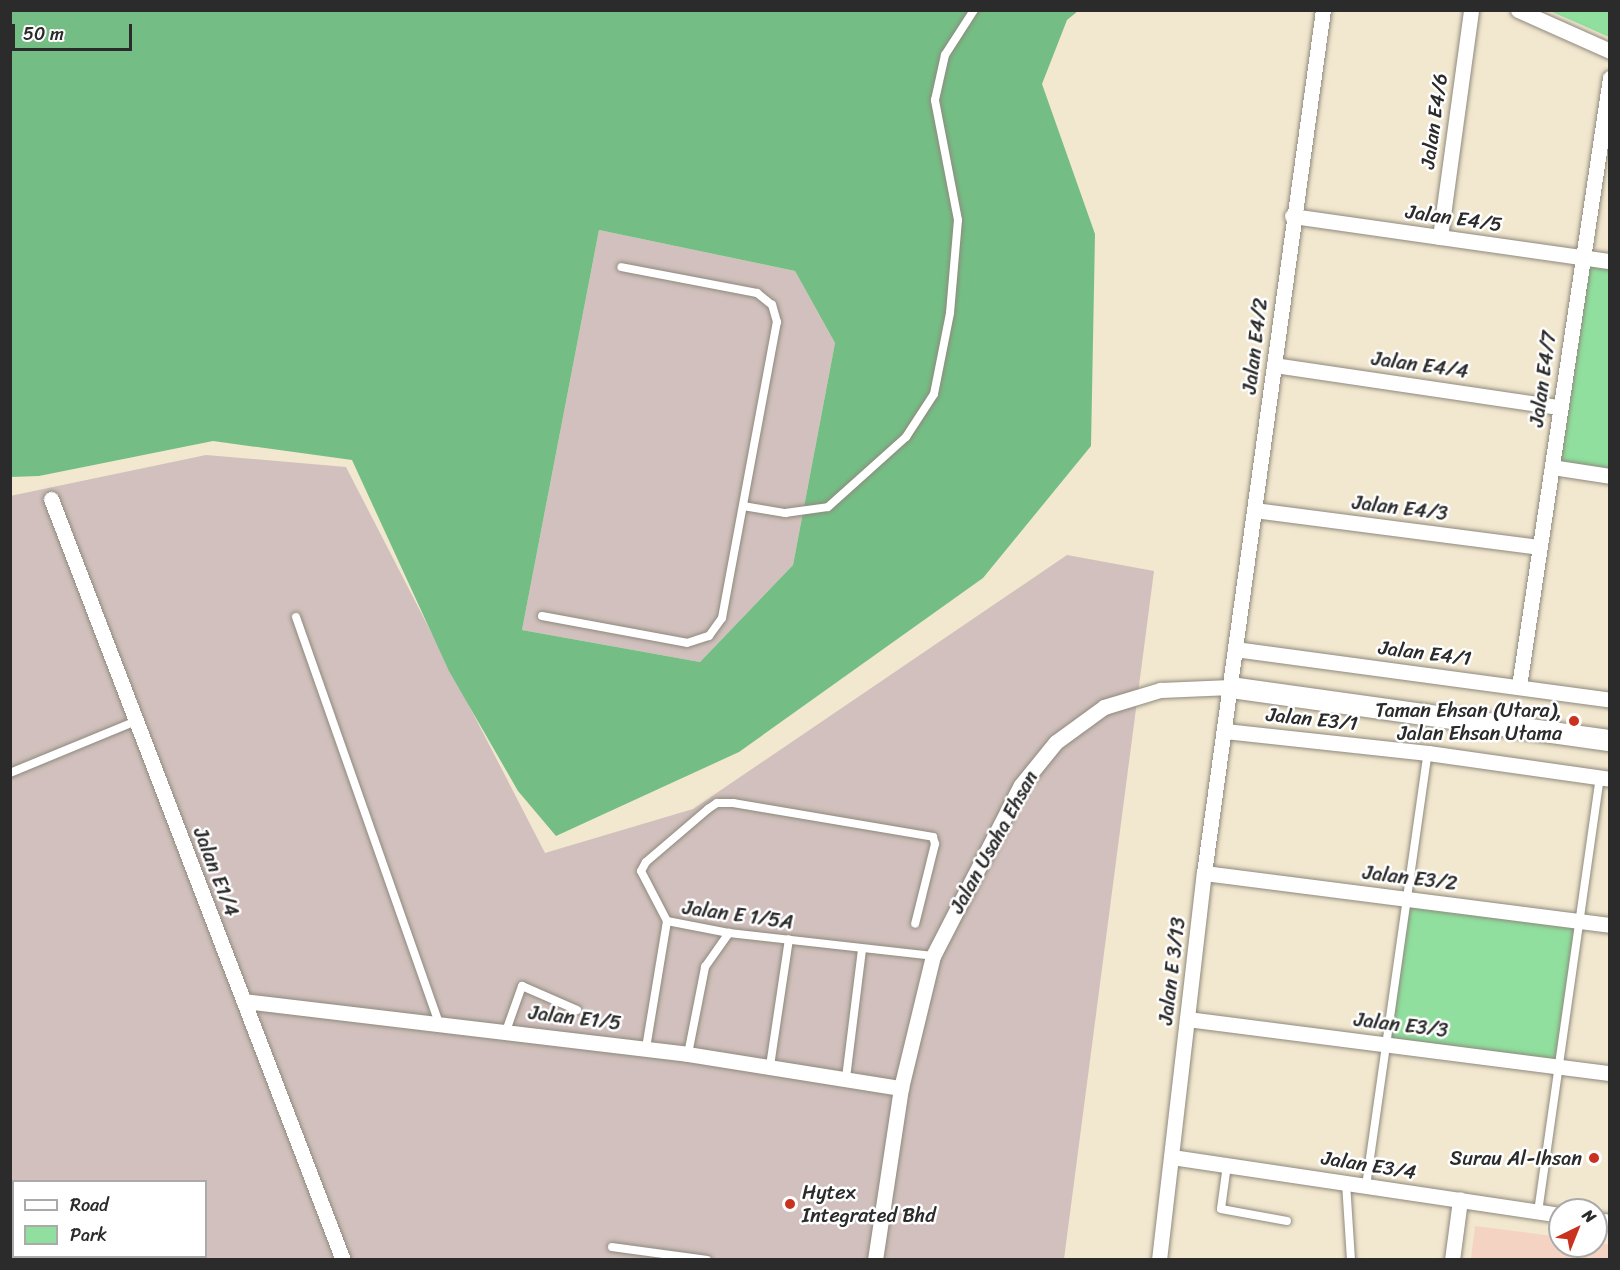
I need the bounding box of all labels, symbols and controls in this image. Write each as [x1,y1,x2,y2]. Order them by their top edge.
scale bar [15,12,135,50]
text: 50 m [23,18,64,50]
street label: Jalan E4/6 [1415,72,1453,170]
street label: Jalan E4/5 [1404,199,1504,237]
street label: Jalan E4/2 [1237,297,1273,395]
street label: Jalan E4/7 [1524,330,1562,428]
street label: Jalan E4/4 [1370,346,1470,384]
street label: Jalan E4/3 [1351,490,1449,526]
street label: Jalan E4/1 [1377,635,1473,671]
place label: Taman Ehsan (Utara), Jalan Ehsan Utama [1375,698,1562,745]
street label: Jalan E3/1 [1265,702,1359,736]
marker: Taman Ehsan (Utara), Jalan Ehsan Utama [1567,714,1581,728]
street label: Jalan Usaha Ehsan [944,766,1044,918]
street label: Jalan E1/4 [188,824,244,920]
street label: Jalan E3/2 [1362,860,1458,896]
street label: Jalan E 1/5A [681,895,795,935]
street label: Jalan E 3/13 [1154,916,1190,1026]
street label: Jalan E1/5 [527,1000,623,1036]
street label: Jalan E3/3 [1353,1007,1449,1043]
street label: Jalan E3/4 [1320,1146,1418,1184]
place label: Surau Al-Ihsan [1451,1146,1582,1170]
marker: Surau Al-Ihsan [1587,1151,1601,1165]
legend [12,1180,207,1258]
place label: Hytex Integrated Bhd [802,1180,936,1227]
text: Road [70,1189,109,1221]
marker: Hytex Integrated Bhd [783,1197,797,1211]
north arrow [1548,1198,1608,1258]
text: N [1575,1202,1603,1230]
text: Park [70,1219,107,1251]

